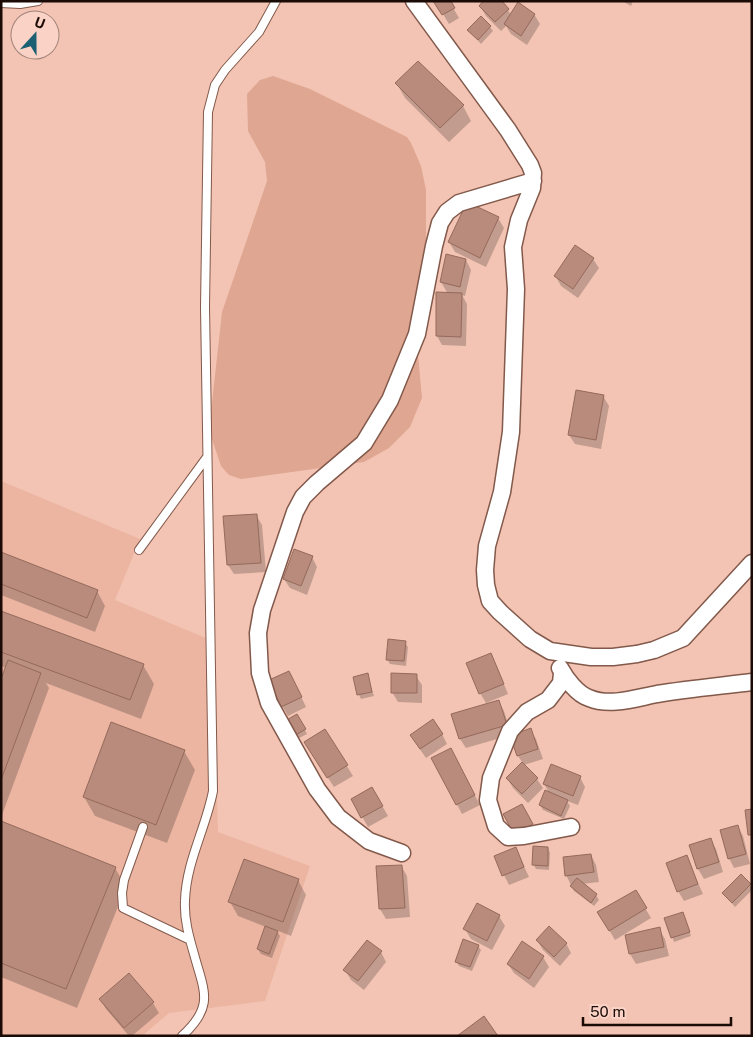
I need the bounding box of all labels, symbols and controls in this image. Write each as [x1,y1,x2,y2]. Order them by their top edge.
north arrow [10,10,60,60]
text: U [32,14,47,32]
scale bar [583,994,730,1026]
text: 50 m [590,1003,625,1020]

